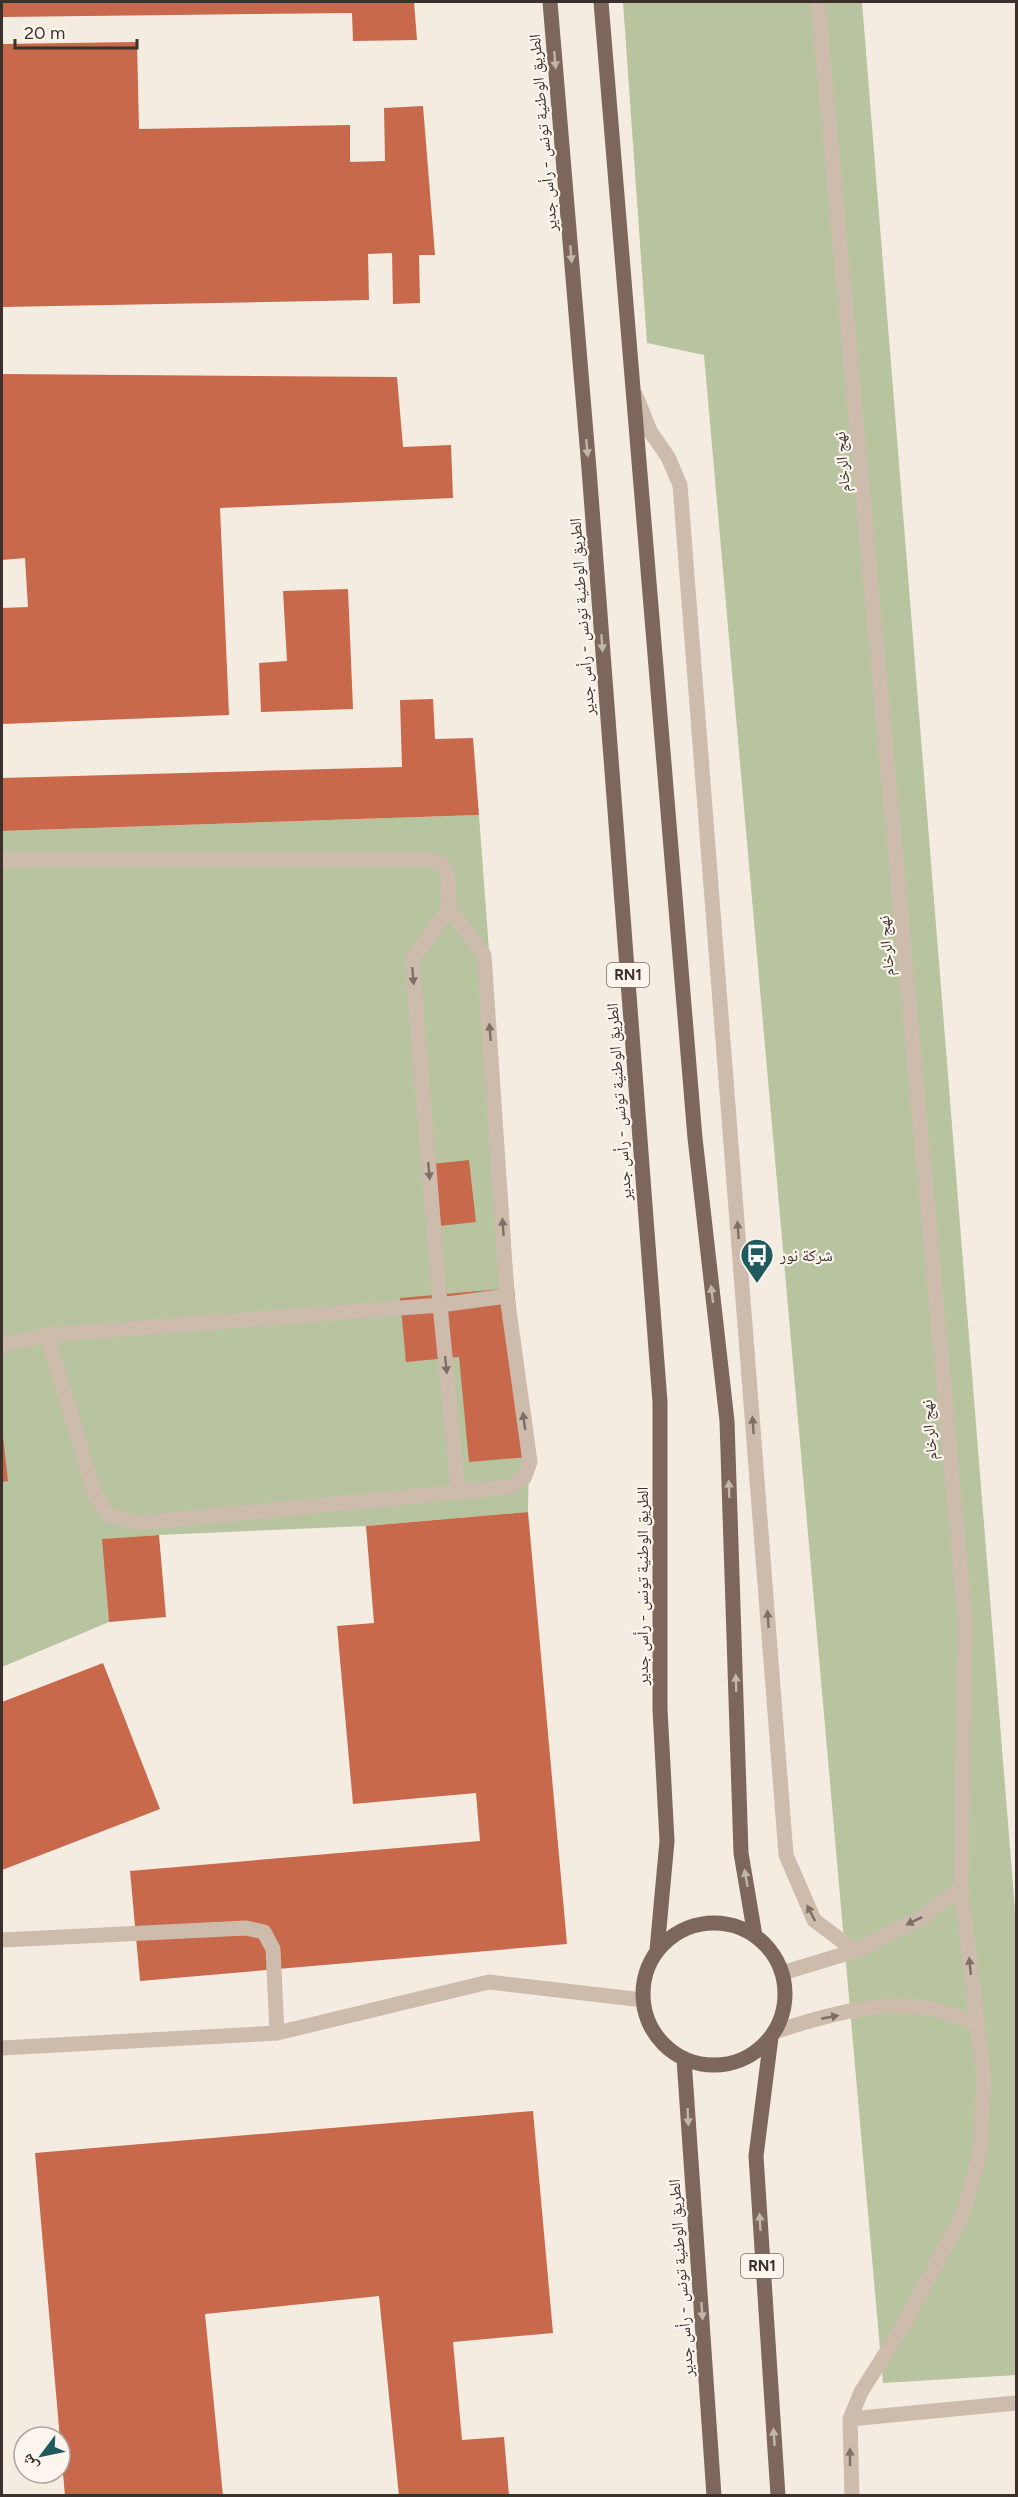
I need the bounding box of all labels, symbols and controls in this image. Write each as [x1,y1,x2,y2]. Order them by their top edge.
scale bar [15,12,136,50]
text: 20 m [24,22,65,44]
street label: الطريق الوطنية تونس - رأس جدير [525,33,562,234]
one-way arrow [550,50,559,69]
one-way arrow [566,245,576,264]
street label: نهج الرخام [830,431,855,493]
one-way arrow [582,439,592,458]
street label: الطريق الوطنية تونس - رأس جدير [566,517,599,718]
one-way arrow [598,633,607,652]
street label: نهج الرخام [874,915,899,977]
road number: RN1 [607,963,649,987]
one-way arrow [409,967,418,986]
street label: الطريق الوطنية تونس - رأس جدير [603,1002,636,1203]
one-way arrow [485,1023,494,1042]
one-way arrow [424,1161,434,1180]
one-way arrow [498,1218,507,1237]
one-way arrow [733,1221,743,1240]
bus stop icon: شركة نور [739,1237,775,1284]
place label: شركة نور [779,1246,833,1265]
one-way arrow [708,1285,717,1304]
one-way arrow [441,1355,451,1374]
street label: نهج الرخام [917,1399,942,1461]
one-way arrow [519,1411,529,1430]
one-way arrow [749,1415,758,1434]
one-way arrow [724,1479,734,1498]
street label: الطريق الوطنية تونس - رأس جدير [633,1487,653,1686]
one-way arrow [764,1609,773,1628]
one-way arrow [731,1674,740,1693]
one-way arrow [741,1868,750,1887]
one-way arrow [807,1904,817,1922]
one-way arrow [905,1917,922,1926]
one-way arrow [965,1956,975,1975]
one-way arrow [821,2011,840,2021]
one-way arrow [683,2107,693,2126]
street label: الطريق الوطنية تونس - رأس جدير [665,2178,698,2379]
one-way arrow [755,2212,765,2231]
road number: RN1 [741,2254,783,2278]
one-way arrow [697,2302,706,2321]
north arrow [12,2425,72,2485]
one-way arrow [769,2428,778,2447]
one-way arrow [845,2448,855,2467]
text: ش [17,2450,42,2475]

